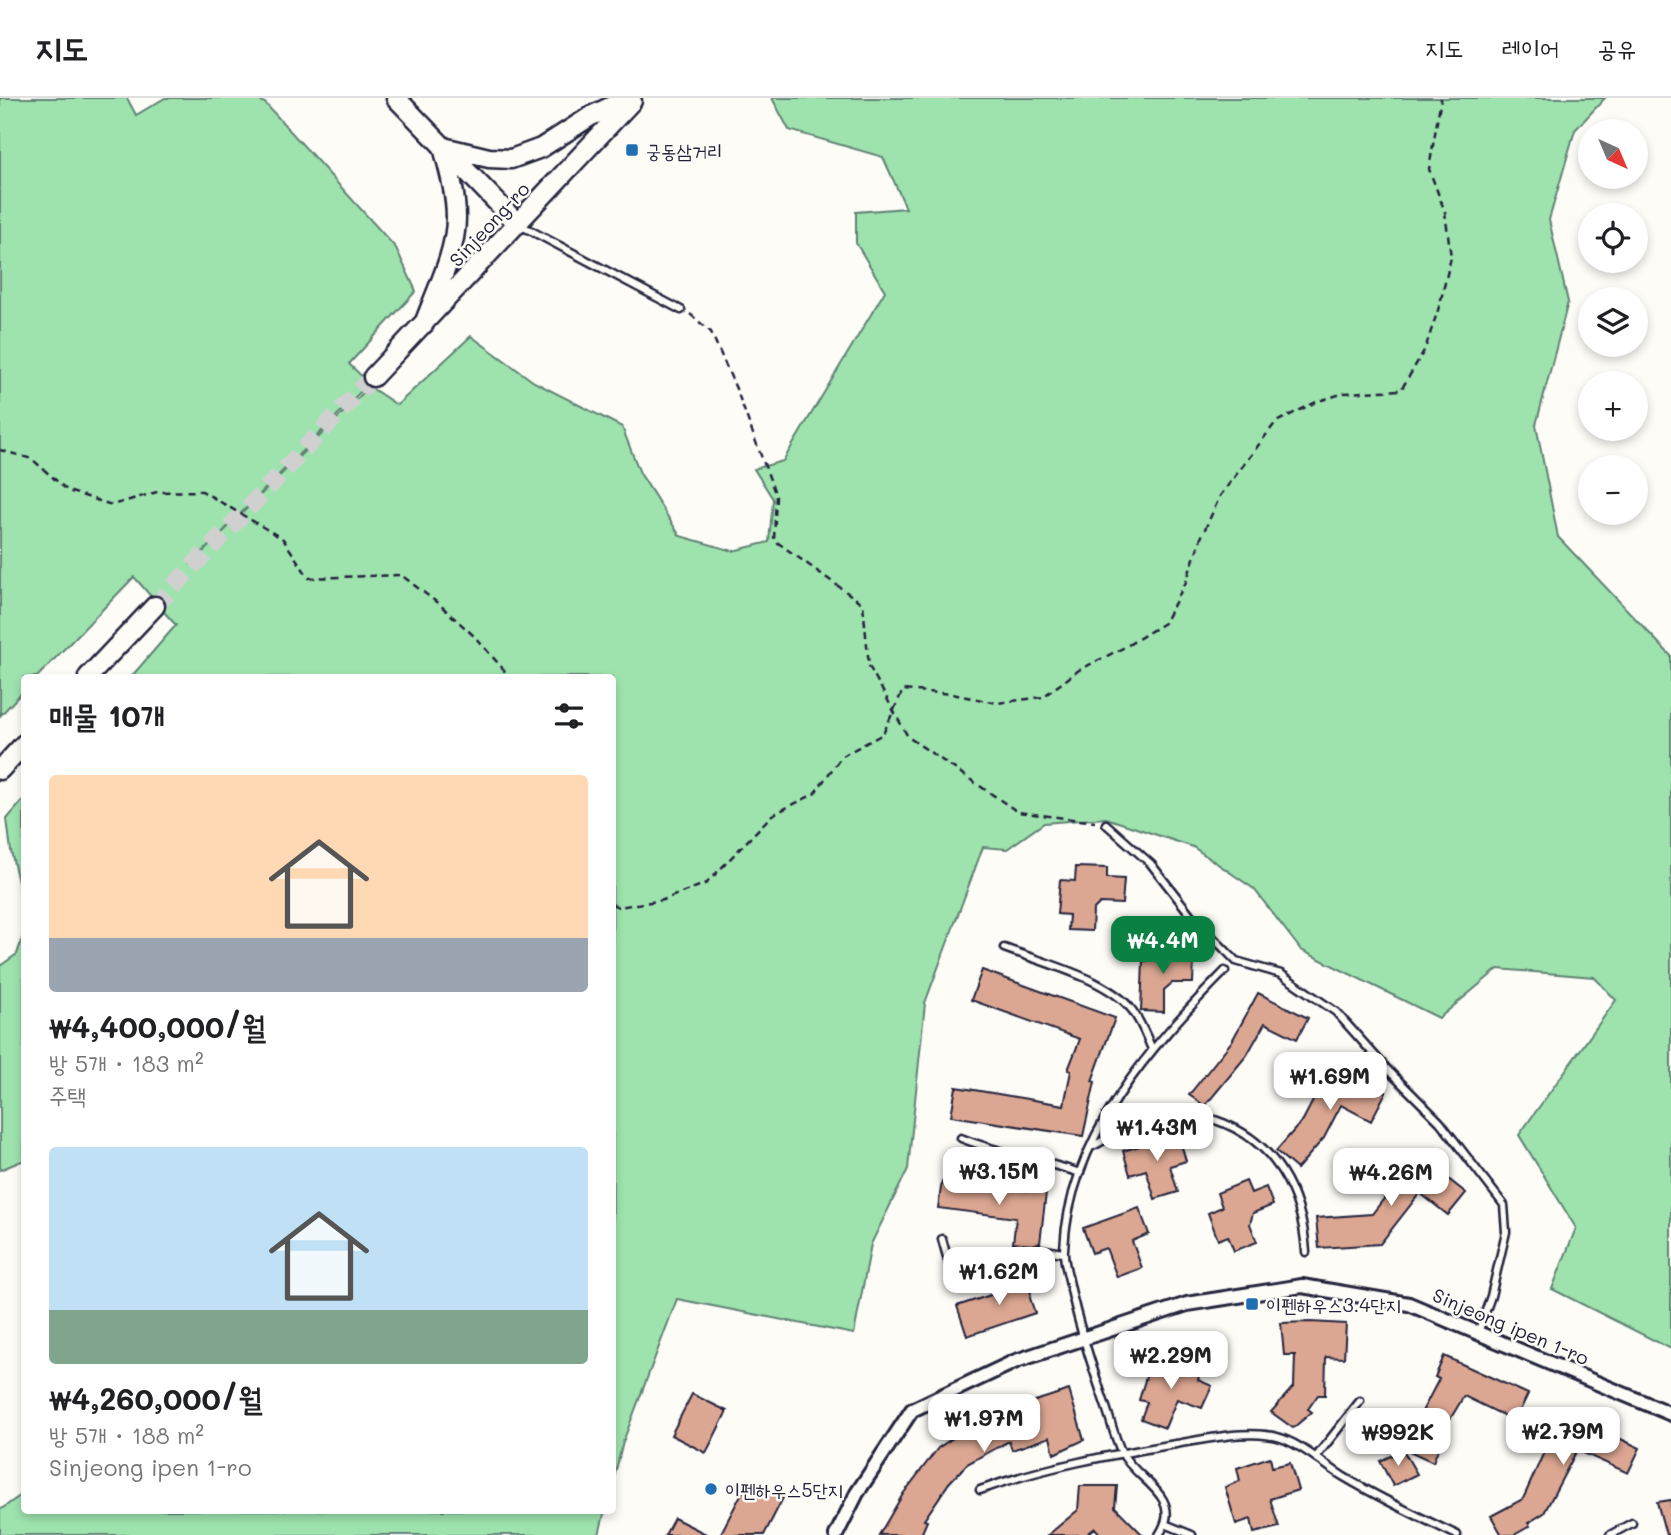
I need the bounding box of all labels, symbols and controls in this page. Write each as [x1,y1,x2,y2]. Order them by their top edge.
text: 지도 [35,25,88,68]
text: 지도 [1425,32,1463,63]
text: 레이어 [1501,32,1559,63]
text: 공유 [1597,32,1636,63]
north arrow [1578,119,1648,189]
map controls [1578,119,1648,525]
place label: 궁동삼거리 [646,138,722,163]
marker: 궁동삼거리 [624,142,640,158]
street label: Sinjeong-ro [443,176,535,272]
button: locate [1578,203,1648,273]
button: layers [1578,287,1648,357]
button: + [1578,371,1648,441]
button: − [1578,455,1648,525]
text: 매물 10개 [49,695,165,735]
icon: filters [550,697,588,735]
icon: home [256,821,382,947]
pin: ₩4.4M [1114,916,1212,976]
text: ₩4.4M [1127,924,1199,954]
text: ₩4,400,000/월 [49,1006,266,1046]
text: 방 5개 · 183 m² [49,1048,204,1078]
pin: ₩1.69M [1273,1052,1387,1112]
text: ₩1.69M [1290,1060,1370,1090]
text: 주택 [49,1080,86,1110]
pin: ₩1.43M [1100,1104,1214,1163]
text: ₩1.43M [1116,1111,1198,1141]
pin: ₩3.15M [942,1148,1056,1207]
pin: ₩4.26M [1334,1148,1448,1208]
text: ₩3.15M [959,1155,1039,1185]
text: ₩4.26M [1349,1156,1433,1186]
icon: home [256,1193,382,1319]
pin: ₩1.62M [942,1248,1056,1307]
text: ₩1.62M [959,1255,1039,1285]
street label: Sinjeong ipen 1-ro [1429,1282,1593,1370]
place label: 이펜하우스3.4단지 [1266,1292,1401,1317]
marker: 이펜하우스3.4단지 [1244,1296,1260,1312]
pin: ₩2.29M [1114,1332,1228,1391]
text: ₩2.29M [1130,1339,1212,1369]
text: ₩4,260,000/월 [49,1378,263,1418]
pin: ₩1.97M [927,1394,1041,1454]
text: ₩1.97M [944,1402,1024,1432]
pin: ₩992K [1349,1408,1447,1468]
pin: ₩2.79M [1506,1408,1620,1467]
text: ₩2.79M [1522,1415,1604,1445]
text: ₩992K [1362,1416,1434,1446]
text: 방 5개 · 188 m² [49,1420,204,1450]
text: Sinjeong ipen 1-ro [49,1452,252,1482]
place label: 이펜하우스5단지 [725,1477,843,1502]
marker: 이펜하우스5단지 [703,1481,719,1497]

